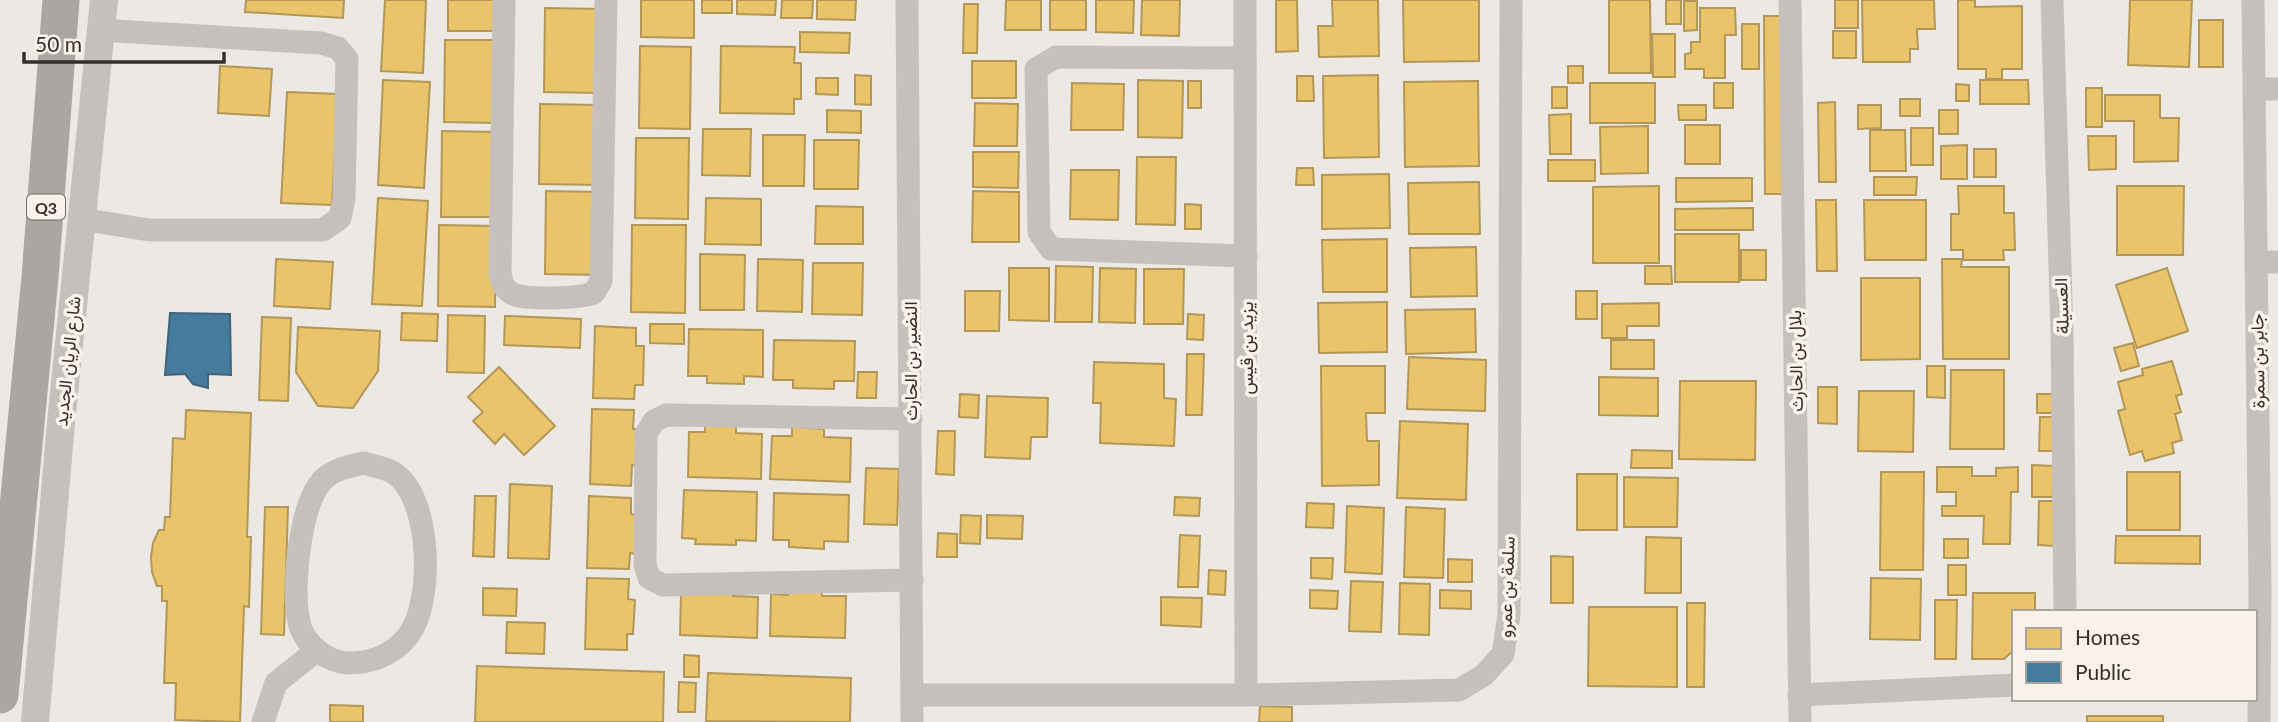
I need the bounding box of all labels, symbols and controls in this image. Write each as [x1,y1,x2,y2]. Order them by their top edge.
scale bar [24,21,224,65]
text: 50 m [35,31,82,56]
road number: Q3 [27,195,65,220]
street label: العسيلة [2049,277,2073,335]
street label: شارع الريان الجديد [49,295,87,427]
street label: النضير بن الحارث [899,301,922,421]
street label: يزيد بن قيس [1235,302,1258,394]
street label: بلال بن الحارث [1783,310,1808,412]
street label: جابر بن سمرة [2245,313,2270,409]
street label: سلمة بن عمرو [1493,536,1520,638]
legend [2012,610,2257,701]
text: Homes [2075,624,2140,649]
text: Public [2075,659,2131,684]

